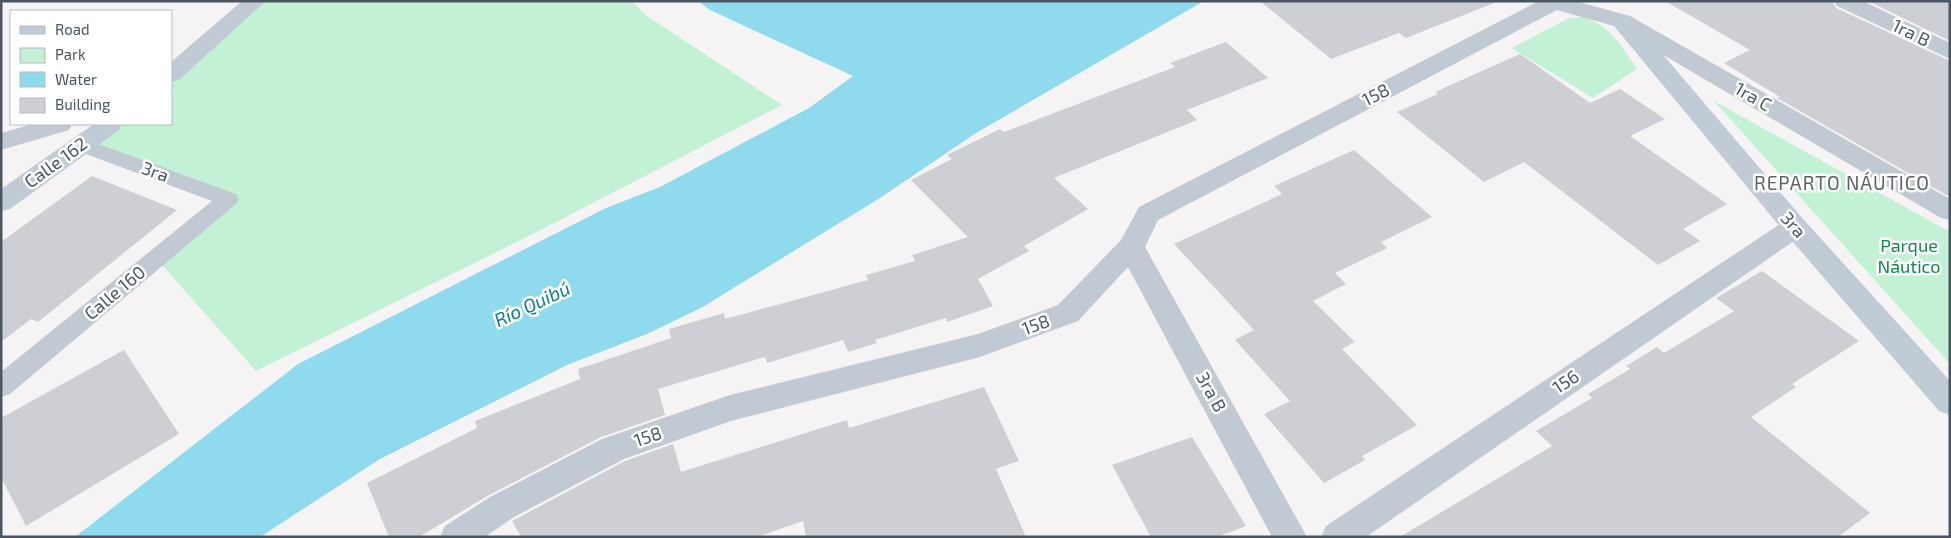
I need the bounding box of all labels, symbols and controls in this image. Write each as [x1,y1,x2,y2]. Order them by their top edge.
legend [10,10,172,125]
street label: 1ra B [1889,14,1934,51]
text: Road [55,20,90,38]
text: Park [55,45,86,63]
text: Water [55,70,97,88]
street label: 1ra C [1731,77,1776,115]
street label: 158 [1358,78,1393,110]
text: Building [55,95,111,113]
street label: Calle 162 [20,132,91,192]
street label: 3ra [139,156,172,186]
district label: REPARTO NÁUTICO [1754,171,1930,194]
street label: 3ra [1777,207,1811,242]
park label: Parque Náutico [1877,234,1941,277]
street label: Calle 160 [79,260,149,324]
water label: Río Quibú [490,276,573,331]
street label: 158 [1019,309,1052,339]
street label: 156 [1548,364,1583,398]
street label: 3ra B [1192,368,1232,415]
street label: 158 [631,421,664,451]

